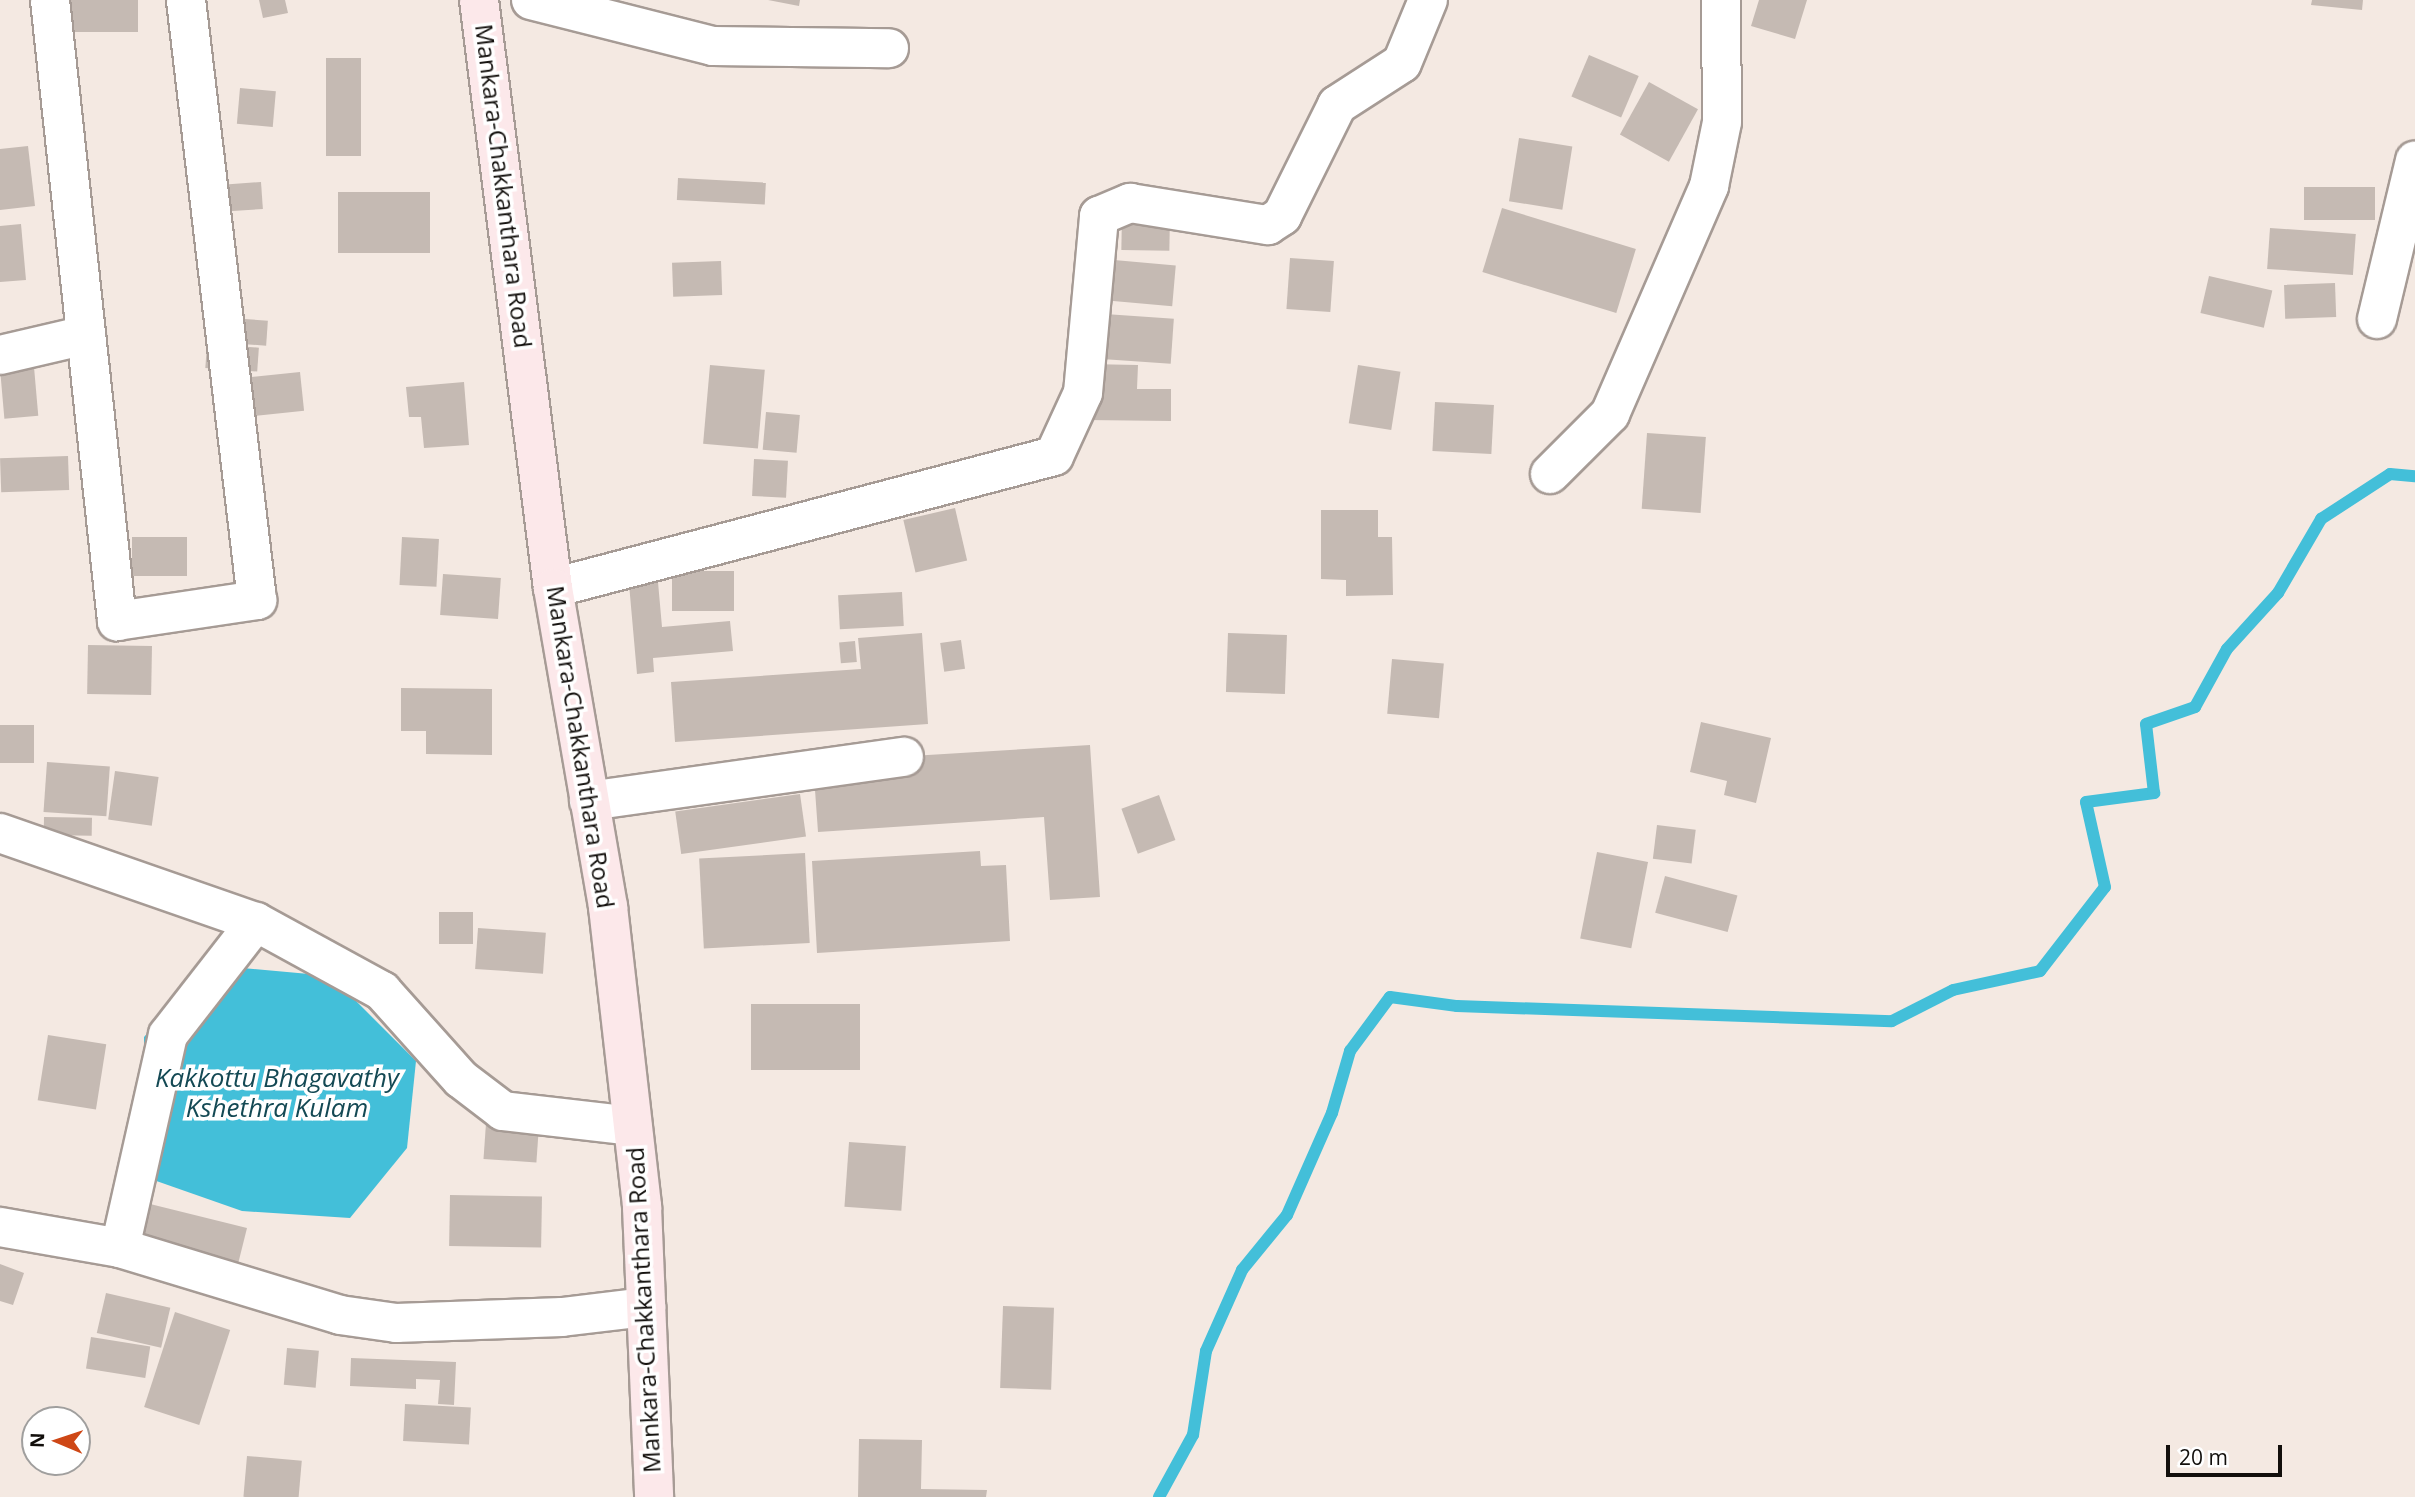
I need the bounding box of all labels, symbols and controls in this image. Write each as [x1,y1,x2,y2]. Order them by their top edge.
street label: Mankara-Chakkanthara Road [470,22,538,350]
street label: Mankara-Chakkanthara Road [541,584,621,910]
water label: Kakkottu Bhagavathy Kshethra Kulam [155,1062,399,1124]
street label: Mankara-Chakkanthara Road [620,1146,666,1474]
north arrow [21,1406,91,1476]
scale bar [2170,1430,2286,1474]
text: N [24,1432,50,1449]
text: 20 m [2179,1443,2228,1471]

